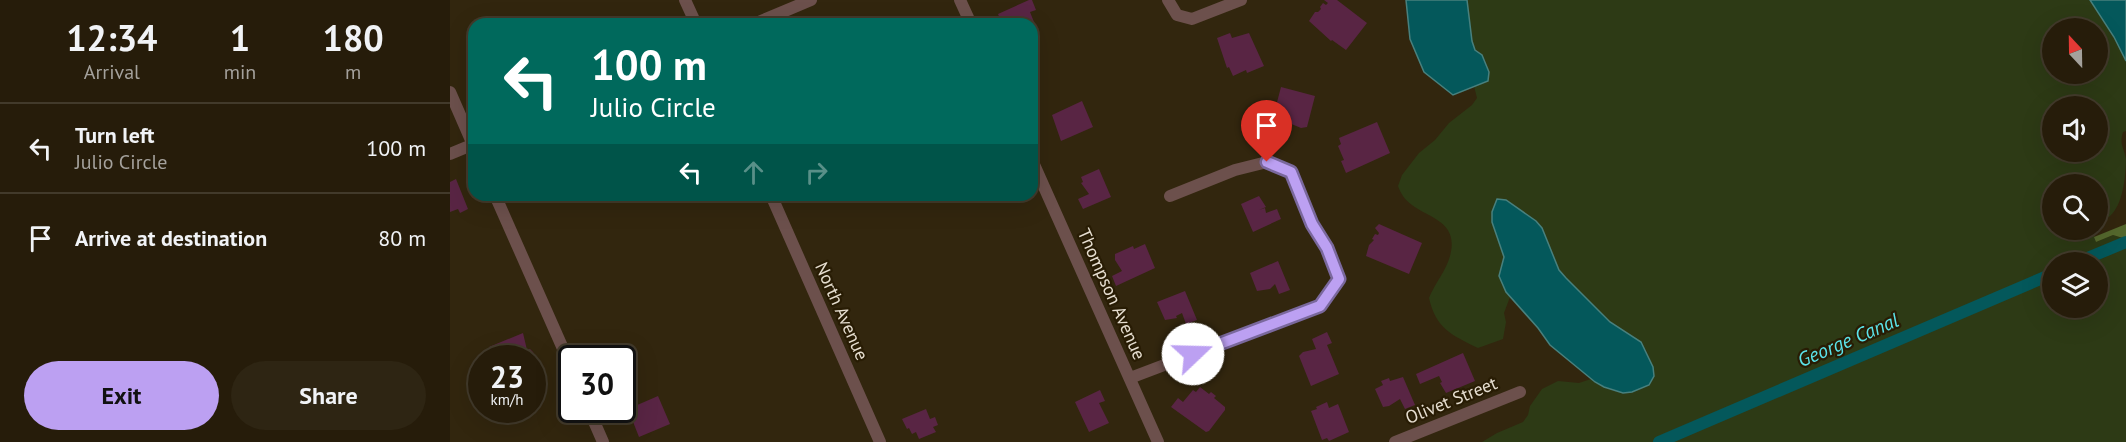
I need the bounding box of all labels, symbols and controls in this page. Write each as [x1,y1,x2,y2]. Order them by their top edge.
text: 12:34 [66,14,158,61]
text: 1 [230,14,250,61]
text: 180 [323,14,384,61]
north arrow [2042,18,2108,84]
map controls [2042,18,2108,318]
text: 100 m [591,37,707,92]
icon: left [492,42,570,120]
text: Arrival [84,59,140,85]
text: min [224,59,256,85]
text: m [345,59,361,85]
text: Julio Circle [591,90,716,124]
button: sound [2042,96,2108,162]
pin [1241,100,1292,162]
icon: arrive [1250,109,1283,142]
text: Turn left [75,121,155,149]
icon: left [24,132,57,165]
text: 100 m [366,134,426,162]
text: Julio Circle [75,149,167,175]
icon: left [674,156,707,189]
icon: ahead [737,156,770,189]
icon: right [800,156,833,189]
button: search [2042,174,2108,240]
icon: arrive [24,222,57,255]
text: Arrive at destination [75,224,267,252]
text: 80 m [378,224,426,252]
street label: Thompson Avenue [1073,225,1151,363]
button: layers [2042,252,2108,318]
street label: North Avenue [810,258,874,364]
water label: George Canal [1793,307,1903,373]
position arrow [1161,322,1225,386]
speed limit sign: 30 [558,345,636,423]
text: 23 [490,357,524,396]
button: Exit [24,361,219,430]
button: Share [231,361,426,430]
street label: Olivet Street [1402,371,1500,429]
text: km/h [491,390,523,409]

